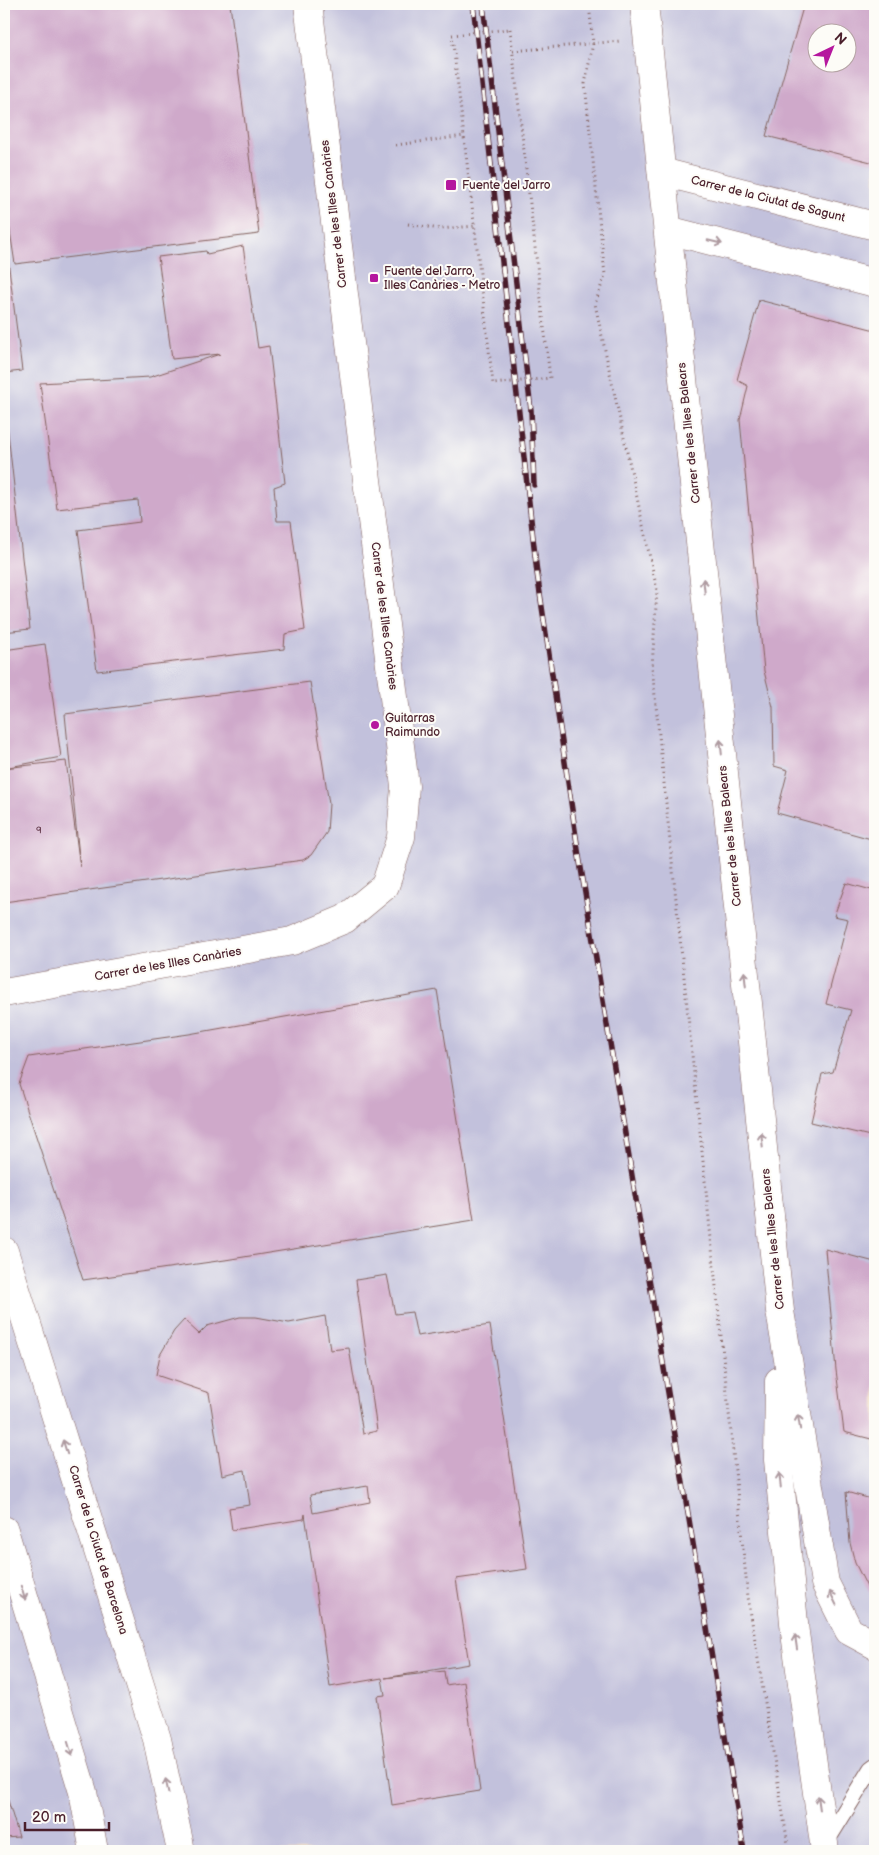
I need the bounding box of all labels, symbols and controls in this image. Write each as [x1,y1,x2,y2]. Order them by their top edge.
north arrow [806,22,856,72]
text: N [831,29,850,49]
street label: Carrer de les Illes Canàries [317,139,351,289]
street label: Carrer de la Ciutat de Sagunt [689,173,847,226]
marker: Fuente del Jarro [444,178,458,192]
place label: Fuente del Jarro [462,178,551,193]
one-way arrow [706,238,722,247]
place label: Fuente del Jarro, Illes Canàries - Metro [384,264,501,293]
marker: Fuente del Jarro, Illes Canàries - Metro [368,272,380,284]
street label: Carrer de les Illes Balears [674,362,704,504]
street label: Carrer de les Illes Canàries [367,541,401,691]
one-way arrow [700,578,709,594]
place label: Guitarras Raimundo [385,711,440,740]
marker: Guitarras Raimundo [369,719,381,731]
one-way arrow [716,740,726,756]
street label: Carrer de les Illes Balears [715,765,745,907]
house number: 9 [36,824,42,836]
street label: Carrer de les Illes Canàries [93,944,243,984]
one-way arrow [740,971,750,987]
one-way arrow [757,1133,767,1149]
street label: Carrer de les Illes Balears [758,1168,788,1310]
one-way arrow [793,1415,803,1431]
one-way arrow [60,1439,70,1455]
street label: Carrer de la Ciutat de Barcelona [65,1464,131,1637]
one-way arrow [775,1473,785,1489]
one-way arrow [19,1585,29,1601]
one-way arrow [828,1591,837,1606]
one-way arrow [791,1634,801,1650]
one-way arrow [65,1741,75,1757]
one-way arrow [162,1779,172,1795]
one-way arrow [813,1795,823,1811]
scale bar [25,1800,109,1832]
text: 20 m [32,1808,66,1827]

